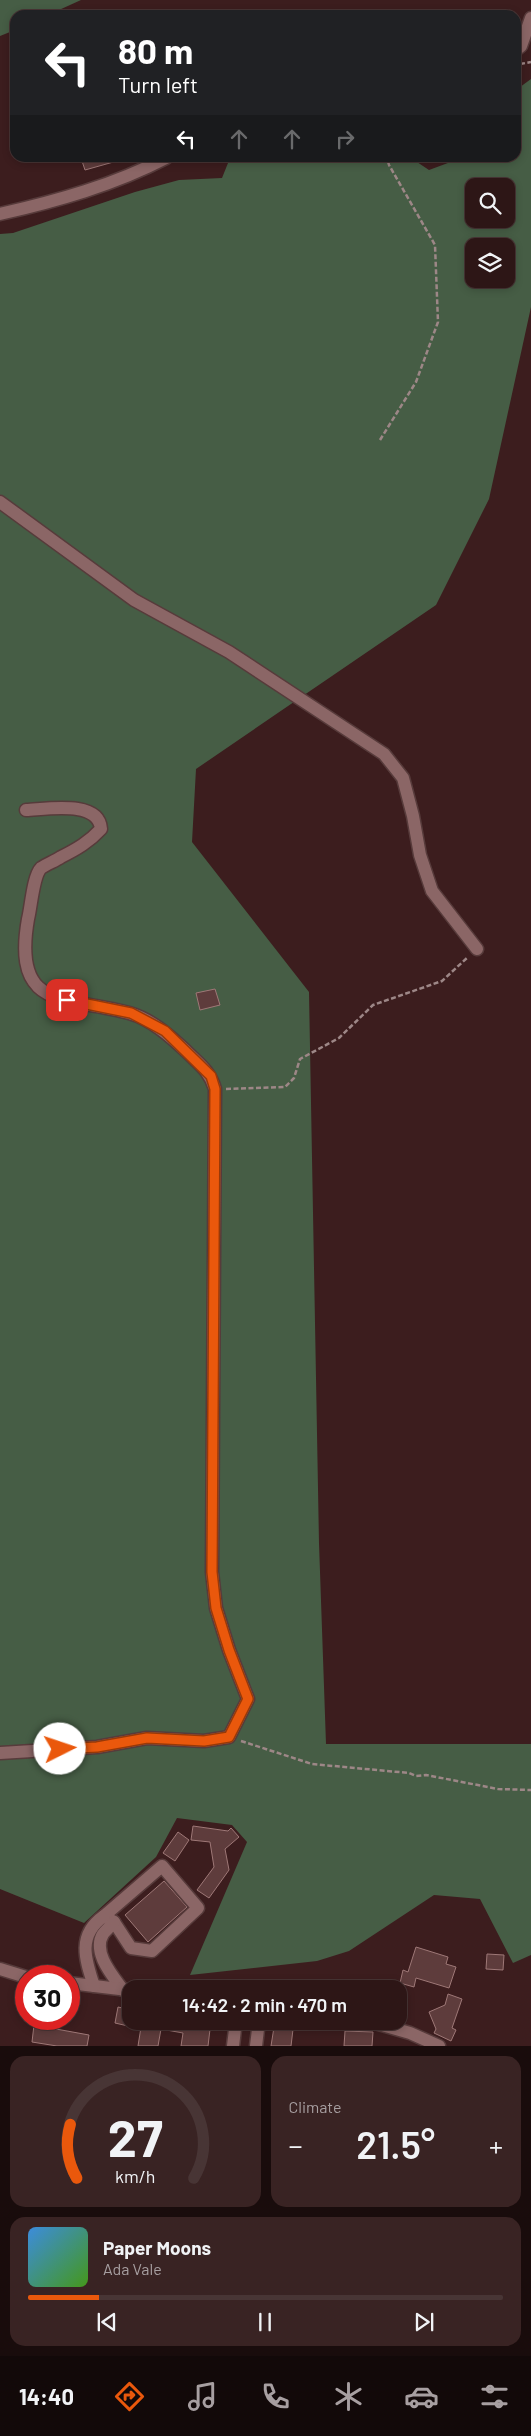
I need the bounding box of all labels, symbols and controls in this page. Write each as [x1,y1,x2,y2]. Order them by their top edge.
text: 80 m [118,29,193,71]
icon: left [35,30,100,95]
text: Turn left [118,71,198,97]
icon: left [172,125,200,153]
icon: ahead [225,125,253,153]
icon: ahead [278,125,306,153]
icon: right [331,125,359,153]
map controls [465,178,515,288]
button: search [465,178,515,228]
button: layers [465,238,515,288]
pin [46,979,88,1021]
icon: arrive [53,986,81,1014]
position arrow [33,1722,85,1774]
speed limit sign: 30 [15,1965,80,2030]
text: 14:42 · 2 min · 470 m [182,1993,347,2016]
text: Climate [289,2097,341,2116]
text: 27 [108,2105,163,2167]
text: 21.5° [356,2121,435,2167]
text: − [289,2128,303,2162]
text: + [489,2128,503,2162]
text: km/h [115,2165,155,2187]
text: Paper Moons [103,2236,211,2259]
text: Ada Vale [103,2259,162,2278]
icon: previous [93,2308,121,2336]
icon: pause [251,2308,279,2336]
icon: next [410,2308,438,2336]
icon: directions [112,2379,147,2414]
icon: music [185,2379,220,2414]
icon: phone [258,2379,293,2414]
icon: climate [331,2379,366,2414]
icon: car [404,2379,439,2414]
icon: filters [477,2379,512,2414]
text: 14:40 [19,2383,74,2409]

